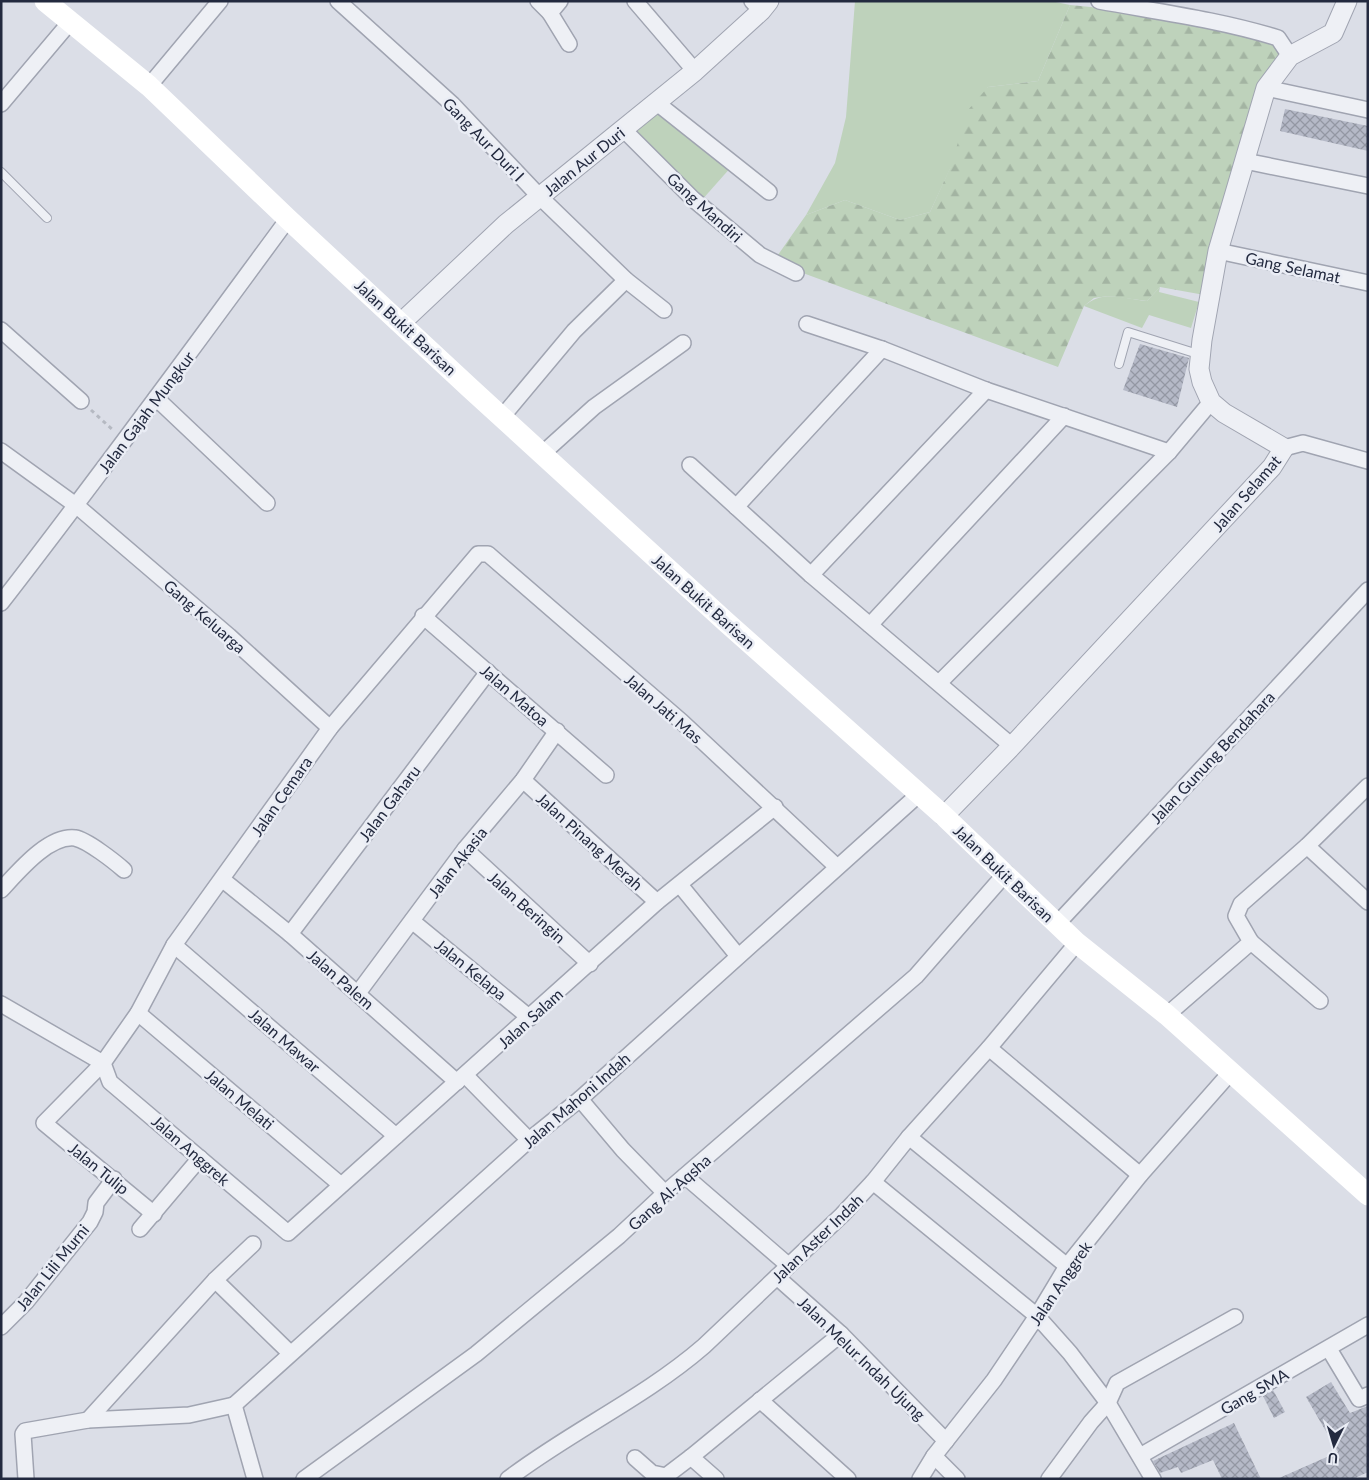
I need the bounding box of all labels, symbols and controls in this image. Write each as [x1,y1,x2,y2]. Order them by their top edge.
street label: Gang Aur Duri I [439,93,529,185]
street label: Jalan Aur Duri [540,123,628,199]
street label: Gang Mandiri [663,168,747,246]
street label: Gang Selamat [1244,248,1342,286]
street label: Jalan Bukit Barisan [351,275,461,379]
street label: Jalan Gajah Mungkur [94,347,198,477]
street label: Jalan Selamat [1208,451,1284,535]
street label: Jalan Bukit Barisan [649,550,759,652]
street label: Gang Keluarga [160,575,250,657]
street label: Jalan Matoa [477,660,553,730]
street label: Jalan Jati Mas [621,669,707,747]
street label: Jalan Gunung Bendahara [1146,687,1278,827]
street label: Jalan Cemara [247,753,315,839]
street label: Jalan Gaharu [354,761,424,845]
street label: Jalan Pinang Merah [533,788,647,894]
street label: Jalan Bukit Barisan [950,820,1058,926]
street label: Jalan Akasia [424,823,490,901]
street label: Jalan Beringin [484,867,570,947]
street label: Jalan Kelapa [432,934,510,1004]
street label: Jalan Palem [304,945,378,1013]
street label: Jalan Salam [494,984,566,1052]
street label: Jalan Mawar [246,1004,325,1076]
street label: Jalan Mahoni Indah [519,1048,633,1152]
street label: Jalan Melati [202,1065,278,1133]
street label: Jalan Anggrek [148,1111,234,1190]
street label: Jalan Tulip [65,1138,133,1198]
street label: Gang Al-Aqsha [624,1150,714,1234]
street label: Jalan Aster Indah [768,1190,866,1286]
street label: Jalan Lili Murni [12,1220,92,1314]
street label: Jalan Anggrek [1025,1237,1095,1329]
street label: Jalan Melur Indah Ujung [795,1292,929,1424]
street label: Gang SMA [1217,1364,1291,1418]
north arrow [1309,1420,1359,1470]
text: U [1327,1450,1339,1467]

